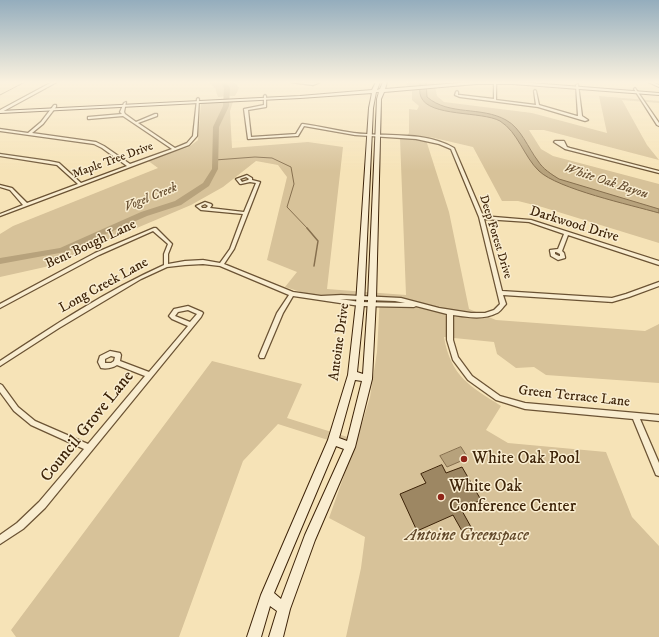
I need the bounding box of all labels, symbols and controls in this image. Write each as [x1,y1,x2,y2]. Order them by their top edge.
street label: Maple Tree Drive [71,140,155,182]
water label: White Oak Bayou [562,161,650,203]
water label: Vogel Creek [122,180,180,216]
street label: Deep Forest Drive [475,193,515,281]
street label: Darkwood Drive [527,203,621,247]
street label: Bent Bough Lane [43,217,139,273]
street label: Long Creek Lane [57,255,151,317]
street label: Antoine Drive [326,302,354,382]
street label: Council Grove Lane [37,367,139,487]
street label: Green Terrace Lane [517,383,631,411]
place label: White Oak Pool [472,449,580,469]
marker: White Oak Pool [459,454,469,464]
place label: White Oak Conference Center [449,477,576,517]
marker: White Oak Conference Center [436,492,446,502]
park label: Antoine Greenspace [405,526,529,546]

